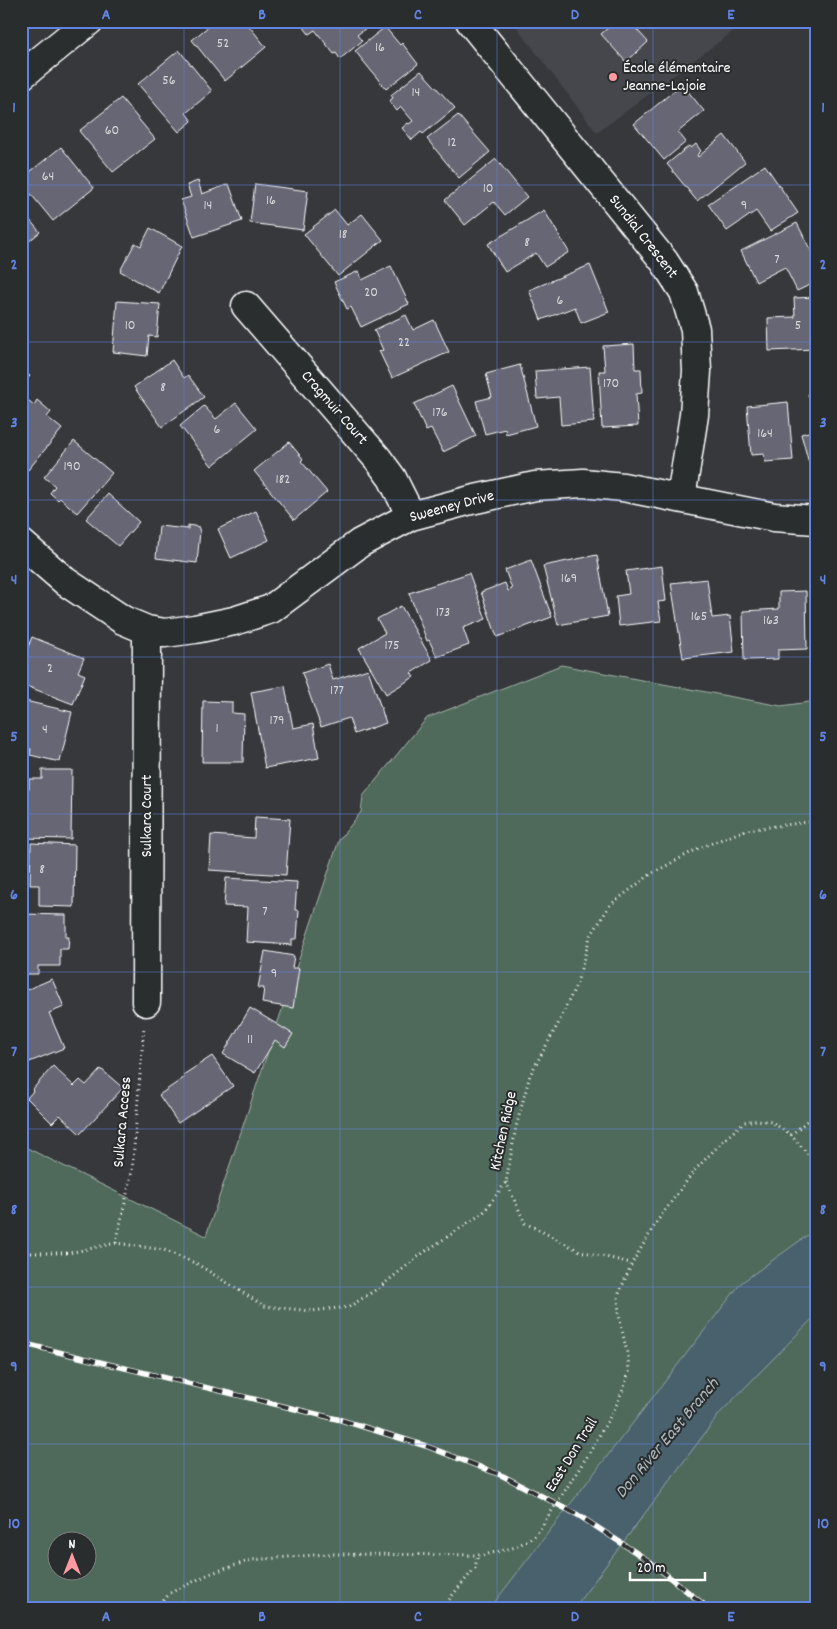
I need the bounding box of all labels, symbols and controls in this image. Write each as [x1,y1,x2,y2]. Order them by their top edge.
text: A [102,4,111,27]
text: B [258,4,266,27]
text: C [414,4,422,27]
text: D [571,4,580,27]
text: E [727,4,735,27]
house number: 52 [217,34,229,54]
house number: 16 [375,38,385,58]
place label: École élémentaire Jeanne-Lajoie [623,57,731,98]
house number: 56 [162,71,176,91]
marker: École élémentaire Jeanne-Lajoie [607,71,619,83]
house number: 14 [412,83,420,103]
text: 1 [12,97,16,120]
text: 1 [821,97,825,120]
house number: 60 [105,121,119,141]
house number: 12 [447,133,457,153]
house number: 64 [42,167,54,187]
house number: 10 [483,179,493,199]
street label: Sundial Crescent [603,190,683,284]
house number: 16 [266,191,276,211]
house number: 14 [204,196,212,216]
house number: 9 [741,196,747,216]
house number: 18 [339,225,348,245]
house number: 8 [524,233,530,253]
house number: 7 [774,250,780,270]
text: 2 [11,254,18,277]
text: 2 [820,254,827,277]
house number: 20 [364,283,378,303]
house number: 6 [557,291,564,311]
house number: 10 [125,316,135,336]
house number: 5 [795,316,801,336]
house number: 22 [398,333,410,353]
street label: Cragmuir Court [295,366,373,451]
house number: 170 [603,374,619,394]
house number: 8 [160,378,166,398]
house number: 176 [432,403,448,423]
text: 3 [10,412,18,435]
text: 3 [819,412,827,435]
house number: 6 [214,420,221,440]
house number: 164 [757,424,773,444]
house number: 190 [63,457,81,477]
house number: 182 [276,470,290,490]
street label: Sweeney Drive [407,485,497,529]
text: 4 [11,569,17,592]
house number: 169 [561,569,577,589]
text: 4 [820,569,826,592]
house number: 173 [436,603,450,623]
house number: 165 [691,607,707,627]
house number: 163 [763,611,779,631]
house number: 175 [385,636,399,656]
house number: 2 [47,659,53,679]
house number: 177 [330,681,344,701]
house number: 179 [270,711,284,731]
house number: 1 [215,719,219,739]
house number: 4 [42,720,48,740]
text: 5 [10,726,18,749]
text: 5 [819,726,827,749]
street label: Sulkara Court [136,775,159,857]
house number: 8 [39,860,45,880]
text: 6 [10,884,18,907]
text: 6 [819,884,827,907]
house number: 7 [262,902,268,922]
house number: 9 [271,964,277,984]
house number: 11 [247,1030,253,1050]
text: 7 [11,1041,17,1064]
text: 7 [820,1041,826,1064]
street label: Sulkara Access [108,1075,138,1168]
street label: Kitchen Ridge [484,1089,524,1173]
text: 8 [11,1199,18,1222]
text: 8 [820,1199,827,1222]
text: 9 [10,1356,18,1379]
text: 9 [819,1356,827,1379]
water label: Don River East Branch [610,1373,726,1505]
street label: East Don Trail [540,1413,604,1497]
text: 10 [8,1513,20,1536]
text: 10 [817,1513,829,1536]
north arrow [48,1532,98,1582]
text: N [69,1535,76,1555]
scale bar [630,1549,704,1581]
text: 20 m [637,1558,665,1580]
text: A [102,1606,111,1629]
text: B [258,1606,266,1629]
text: C [414,1606,422,1629]
text: D [571,1606,580,1629]
text: E [727,1606,735,1629]

